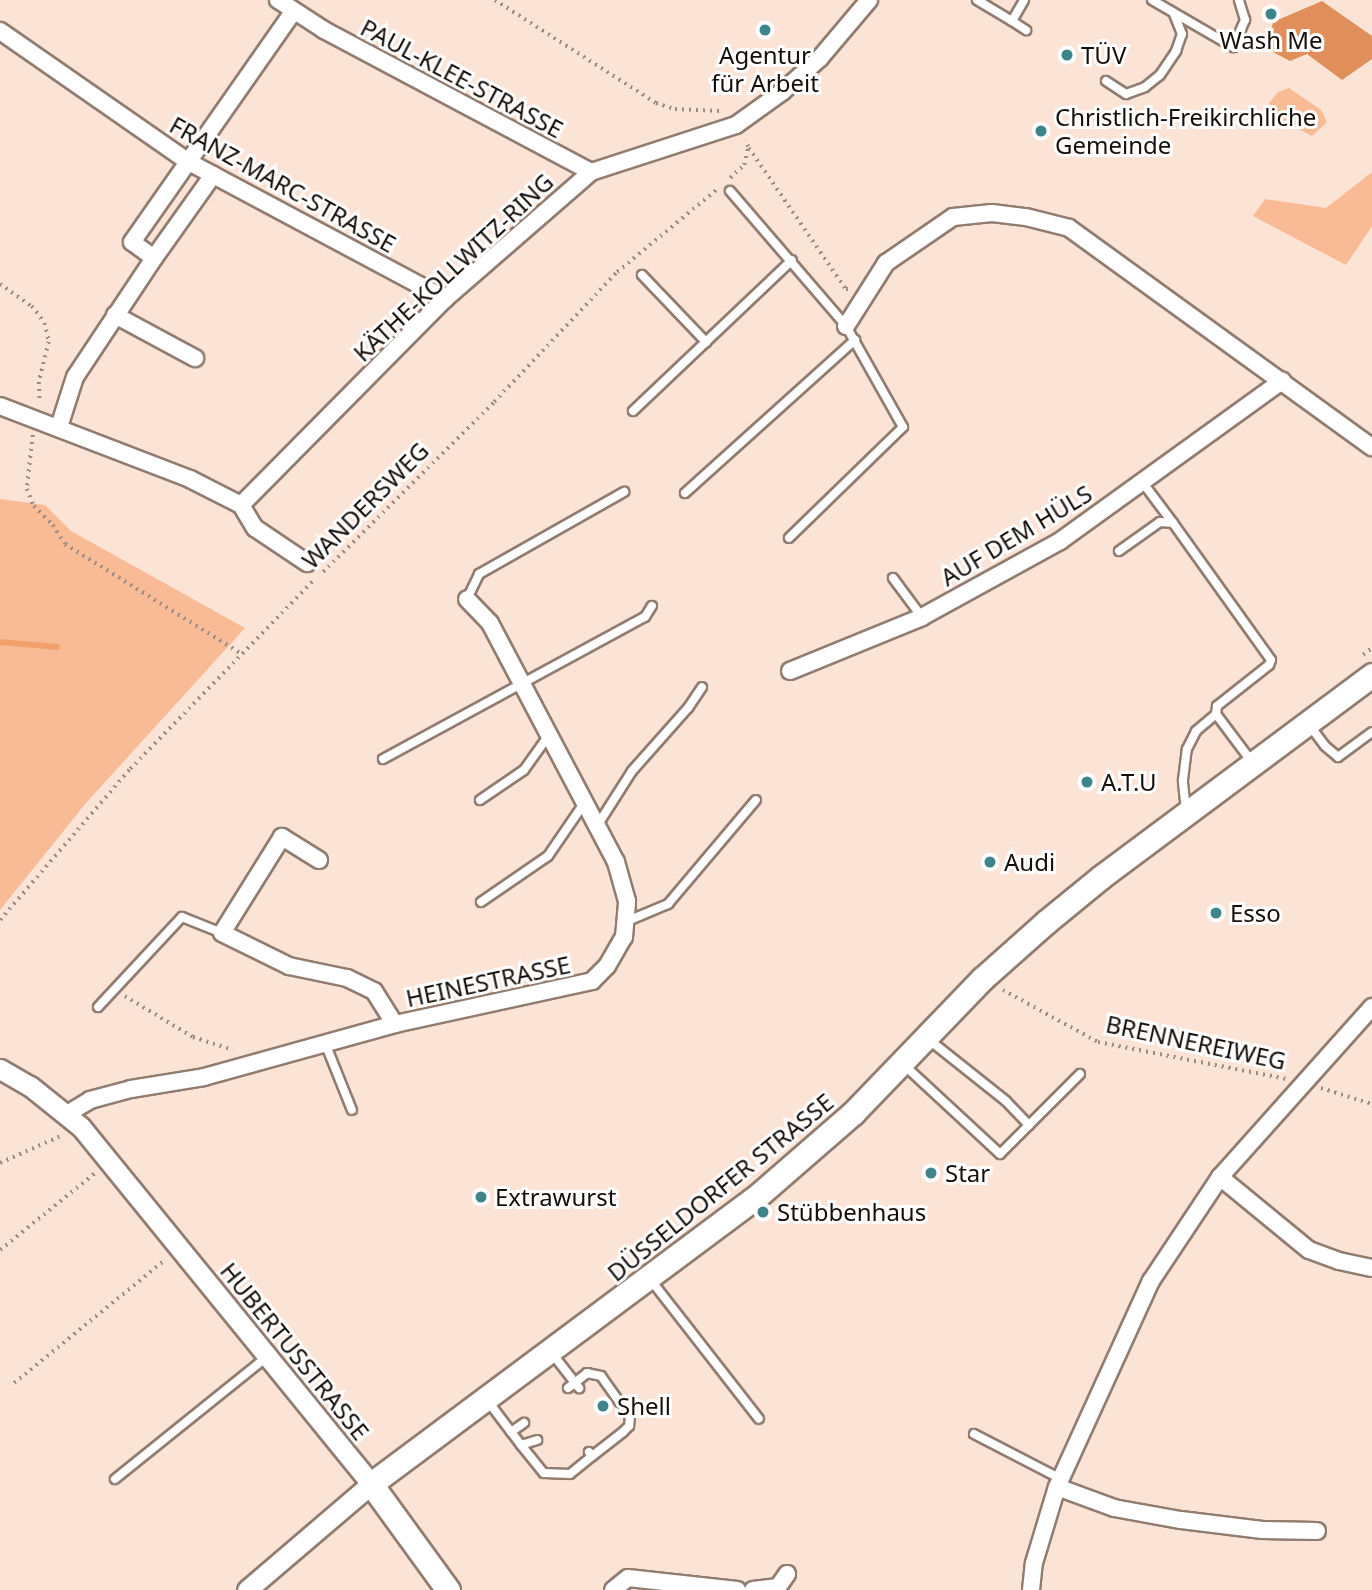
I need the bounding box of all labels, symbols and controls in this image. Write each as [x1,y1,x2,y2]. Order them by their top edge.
marker: Wash Me [1263,6,1279,22]
street label: PAUL-KLEE-STRASSE [356,13,568,143]
marker: Agentur für Arbeit [757,22,773,38]
place label: Wash Me [1219,26,1323,54]
place label: Agentur für Arbeit [711,41,819,97]
place label: TÜV [1081,41,1126,69]
marker: TÜV [1059,47,1075,63]
place label: Christlich-Freikirchliche Gemeinde [1055,103,1316,159]
street label: FRANZ-MARC-STRASSE [165,110,401,258]
marker: Christlich-Freikirchliche Gemeinde [1033,123,1049,139]
street label: KÄTHE-KOLLWITZ-RING [347,167,559,367]
street label: WANDERSWEG [296,436,434,574]
street label: AUF DEM HÜLS [935,478,1097,592]
place label: A.T.U [1101,768,1156,796]
marker: A.T.U [1079,774,1095,790]
place label: Audi [1004,848,1055,876]
marker: Audi [982,854,998,870]
place label: Esso [1230,899,1281,927]
marker: Esso [1208,905,1224,921]
street label: HEINESTRASSE [403,950,573,1012]
street label: BRENNEREIWEG [1103,1009,1289,1075]
street label: DÜSSELDORFER STRASSE [601,1087,839,1287]
place label: Star [945,1159,990,1187]
marker: Star [923,1165,939,1181]
place label: Extrawurst [495,1183,616,1211]
marker: Extrawurst [473,1189,489,1205]
place label: Stübbenhaus [777,1198,926,1226]
marker: Stübbenhaus [755,1204,771,1220]
street label: HUBERTUSSTRASSE [215,1257,375,1445]
place label: Shell [617,1392,671,1420]
marker: Shell [595,1398,611,1414]

